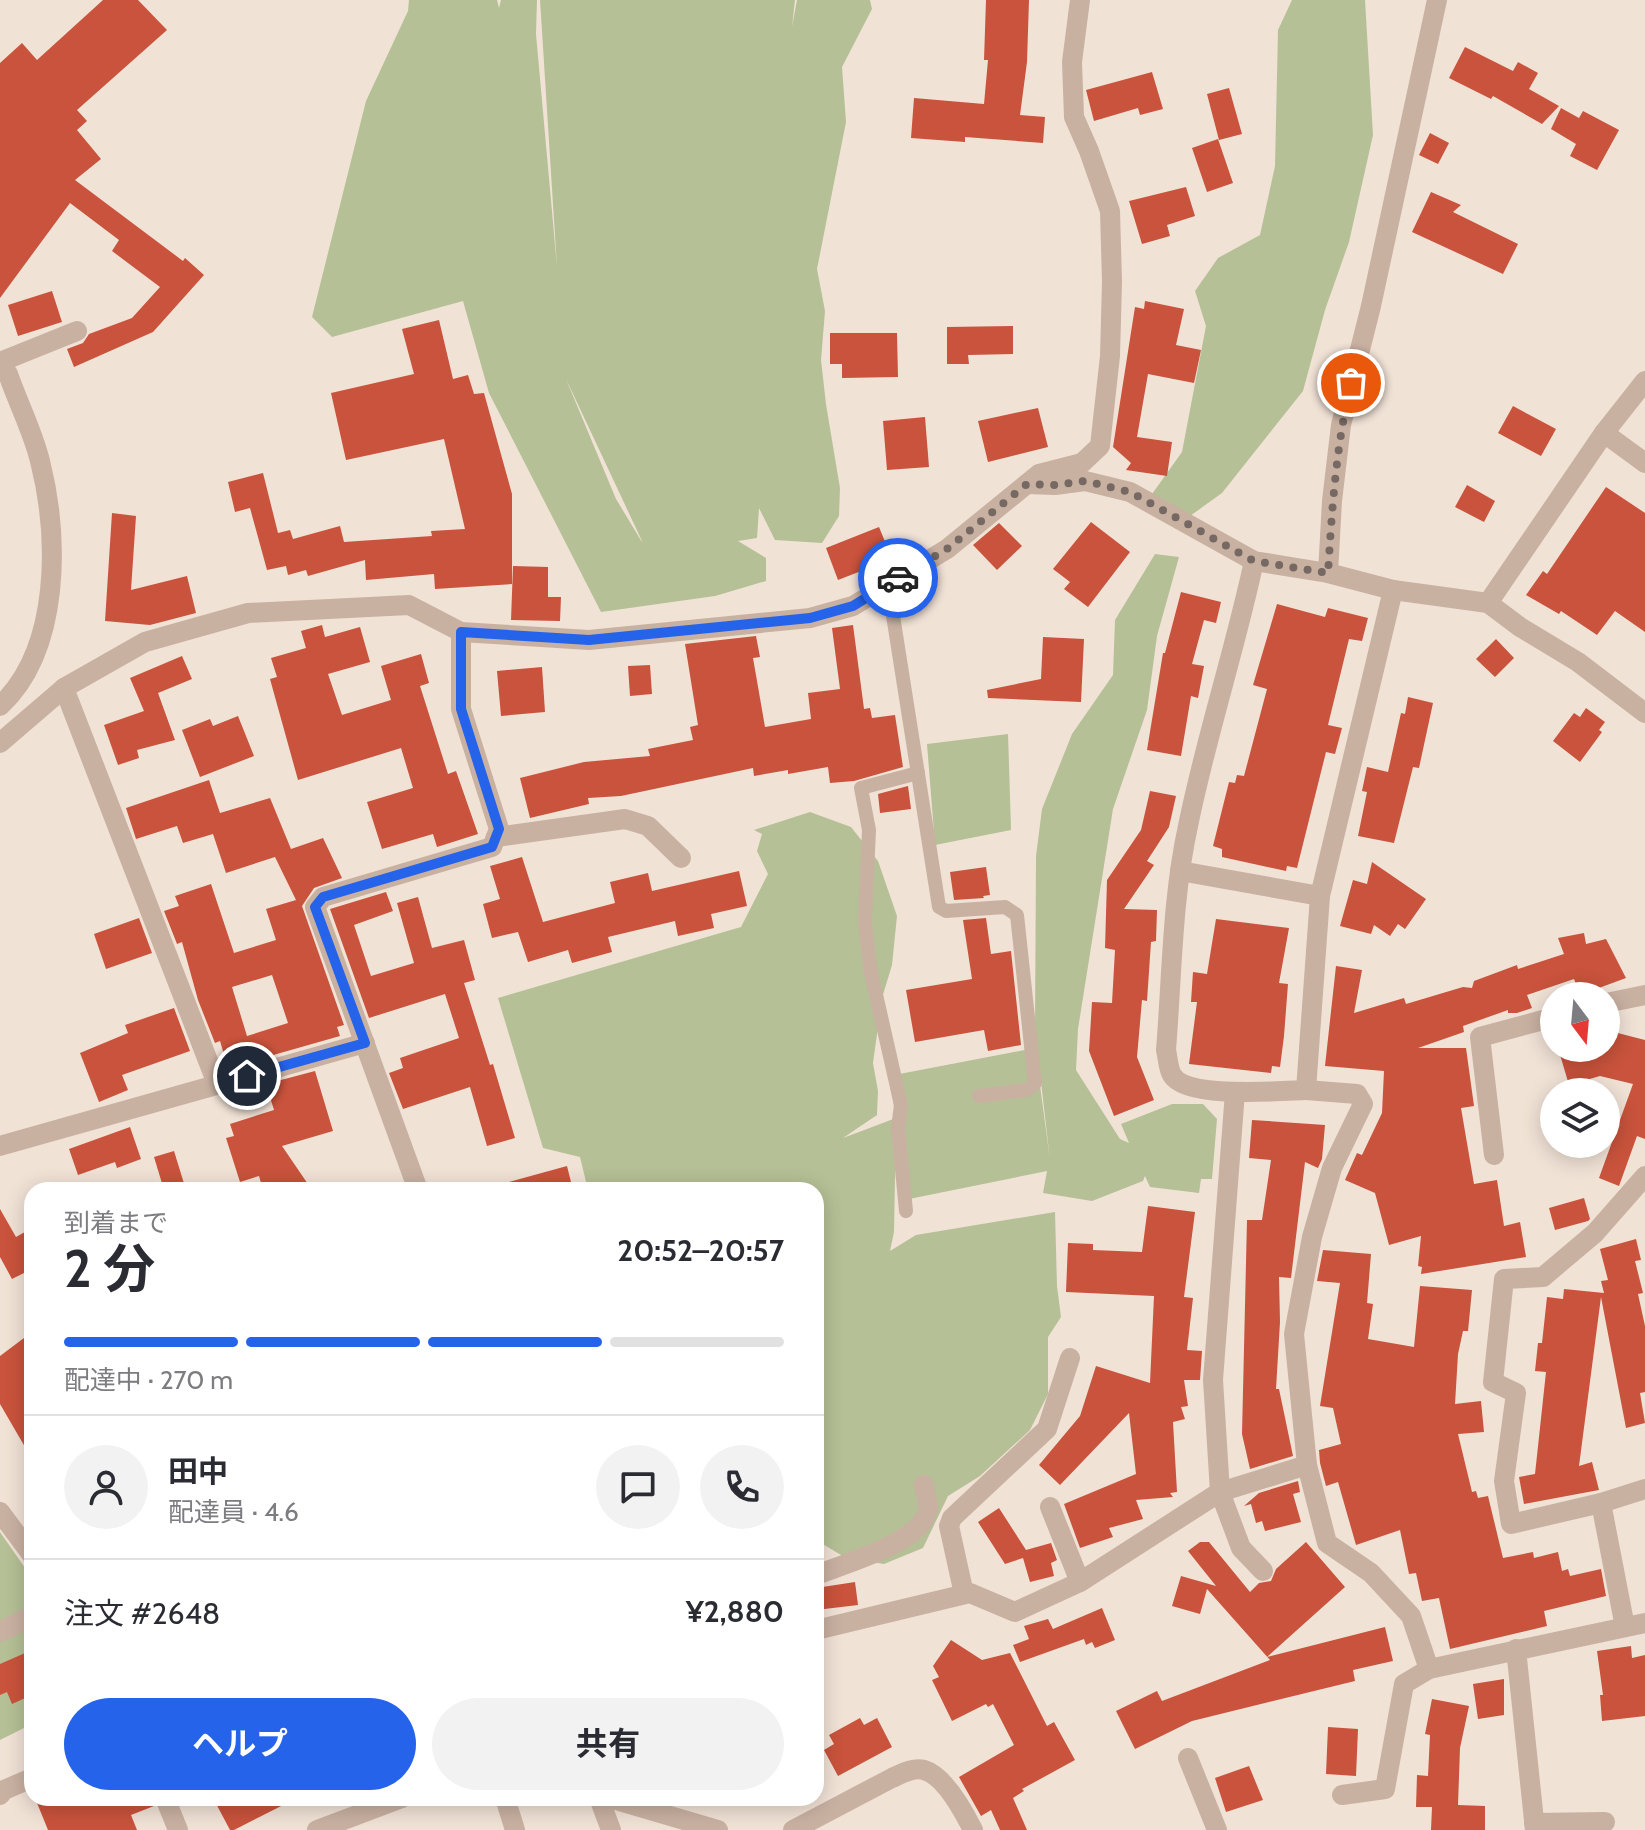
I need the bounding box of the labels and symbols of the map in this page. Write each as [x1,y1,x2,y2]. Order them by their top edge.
pin [1317,349,1385,417]
courier [858,538,938,618]
north arrow [1540,982,1620,1062]
pin [213,1042,281,1110]

